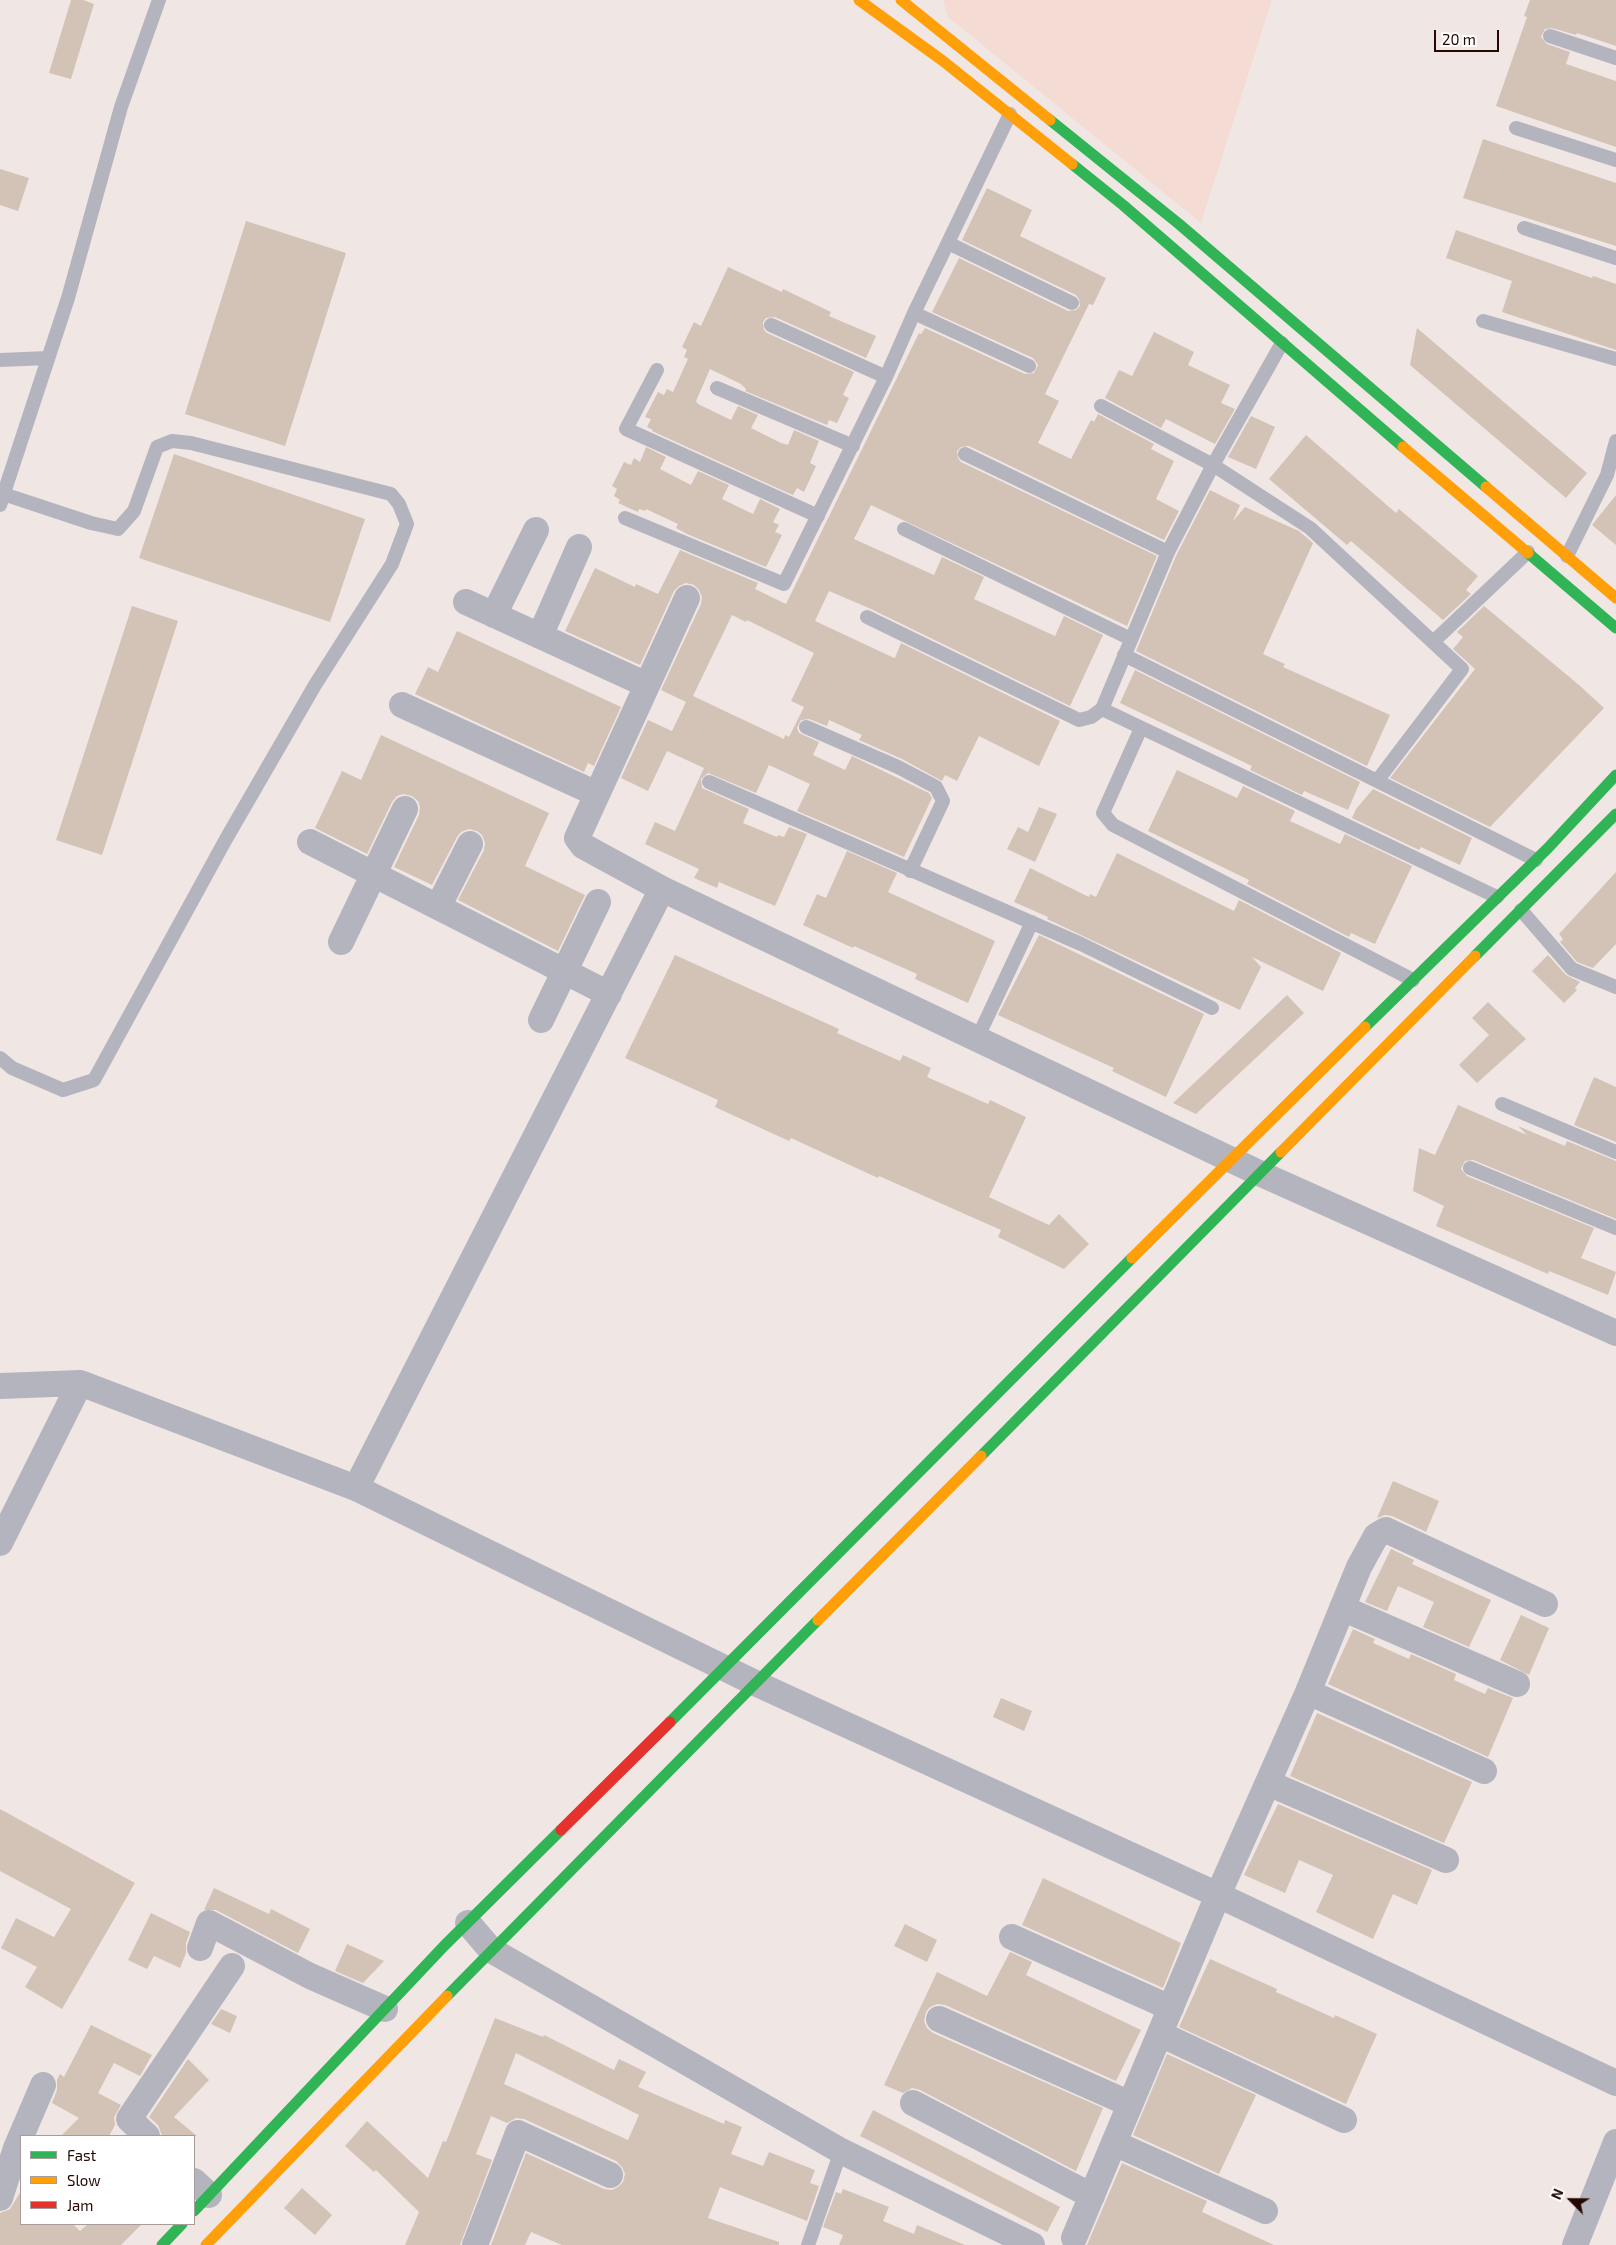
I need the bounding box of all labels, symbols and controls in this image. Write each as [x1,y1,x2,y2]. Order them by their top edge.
scale bar [1436,20,1501,52]
text: 20 m [1442,30,1476,48]
legend [20,2135,195,2225]
text: Fast [67,2146,96,2164]
text: Slow [67,2171,101,2189]
north arrow [1546,2175,1596,2225]
text: N [1547,2186,1567,2202]
text: Jam [67,2196,93,2214]

